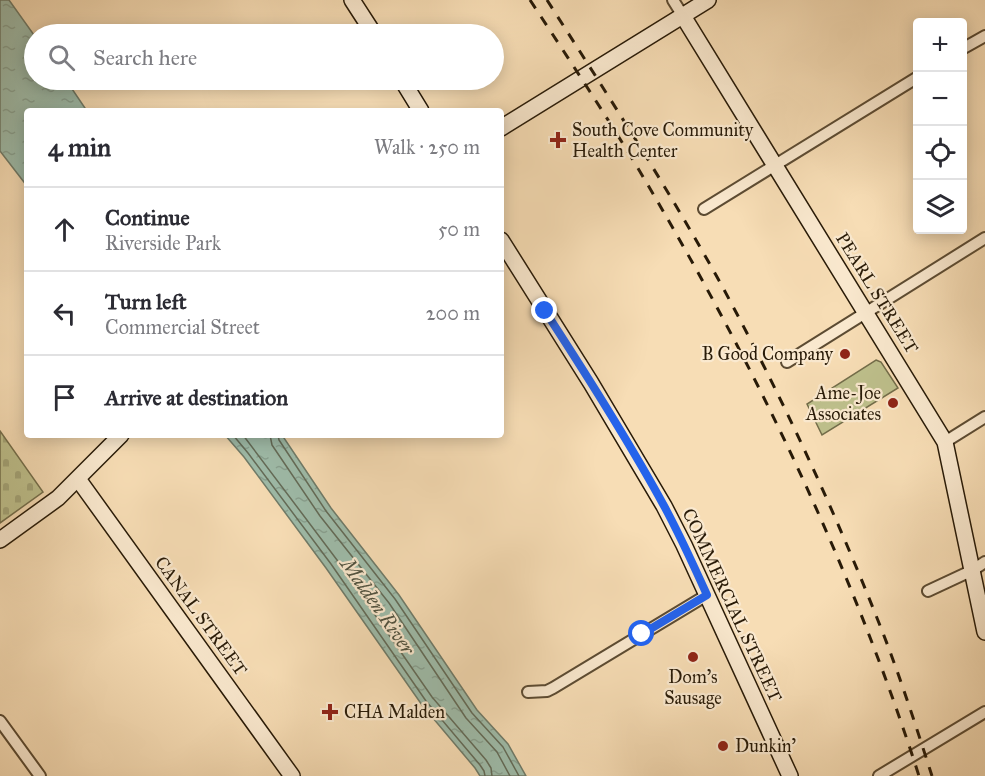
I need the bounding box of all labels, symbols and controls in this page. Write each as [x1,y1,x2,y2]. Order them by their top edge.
map controls [913,18,967,234]
button: + [913,18,967,72]
search box [24,24,504,90]
icon: search [45,41,78,74]
text: Search here [93,44,197,71]
button: − [913,72,967,126]
place label: South Cove Community Health Center [572,119,754,162]
button: locate [913,126,967,180]
text: 4 min [48,131,111,163]
marker: South Cove Community Health Center [549,131,567,149]
text: Walk · 250 m [374,135,480,159]
button: layers [913,180,967,234]
text: Continue [105,204,190,231]
icon: ahead [48,213,81,246]
text: 50 m [438,217,480,241]
street label: PEARL STREET [831,228,923,358]
text: Riverside Park [105,231,221,255]
text: Turn left [105,288,187,315]
icon: left [48,297,81,330]
route end [531,297,557,323]
text: 200 m [426,301,480,325]
text: Commercial Street [105,315,260,339]
place label: B Good Company [702,343,834,365]
marker: B Good Company [838,347,852,361]
icon: arrive [48,381,81,414]
place label: Ame-Joe Associates [805,382,881,425]
text: Arrive at destination [105,384,288,411]
marker: Ame-Joe Associates [886,396,900,410]
street label: COMMERCIAL STREET [677,505,787,705]
water label: Malden River [335,551,421,660]
street label: CANAL STREET [150,552,252,680]
route start [628,620,654,646]
marker: Dom's Sausage [686,650,700,664]
place label: Dom's Sausage [664,666,722,710]
place label: CHA Malden [344,701,445,723]
marker: CHA Malden [321,703,339,721]
place label: Dunkin' [735,735,796,757]
marker: Dunkin' [716,739,730,753]

